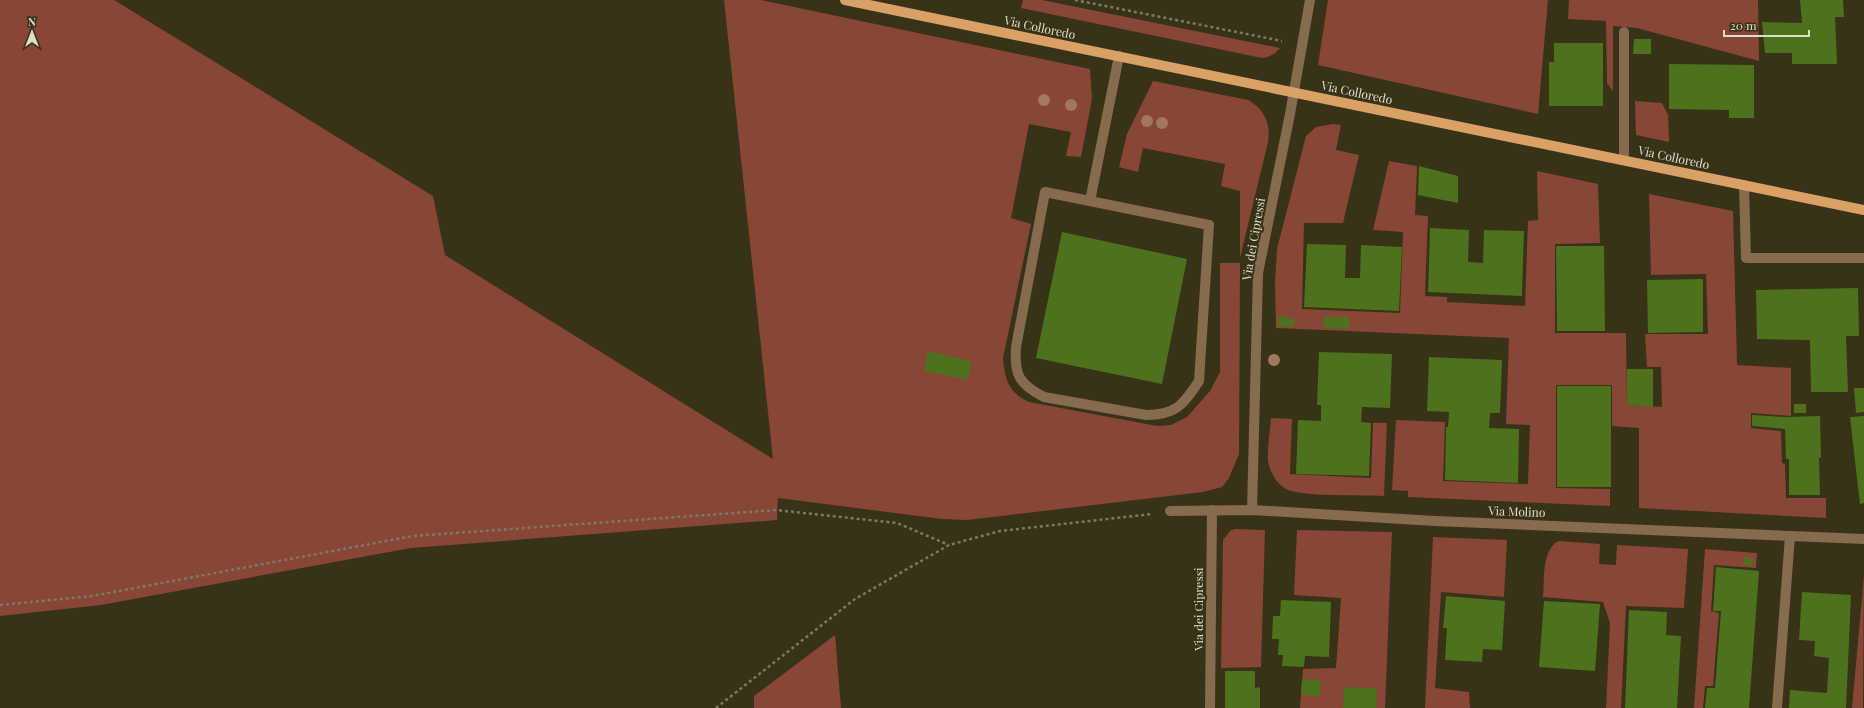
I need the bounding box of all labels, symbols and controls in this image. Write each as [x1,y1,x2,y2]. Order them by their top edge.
street label: Via Colloredo [1002,11,1077,42]
north arrow [12,12,52,52]
scale bar [1724,12,1809,38]
text: N [28,14,36,29]
text: 20 m [1730,17,1757,33]
street label: Via Colloredo [1319,76,1394,107]
street label: Via Colloredo [1636,141,1711,172]
street label: Via dei Cipressi [1238,196,1268,282]
street label: Via Molino [1487,502,1546,520]
street label: Via dei Cipressi [1190,567,1206,652]

